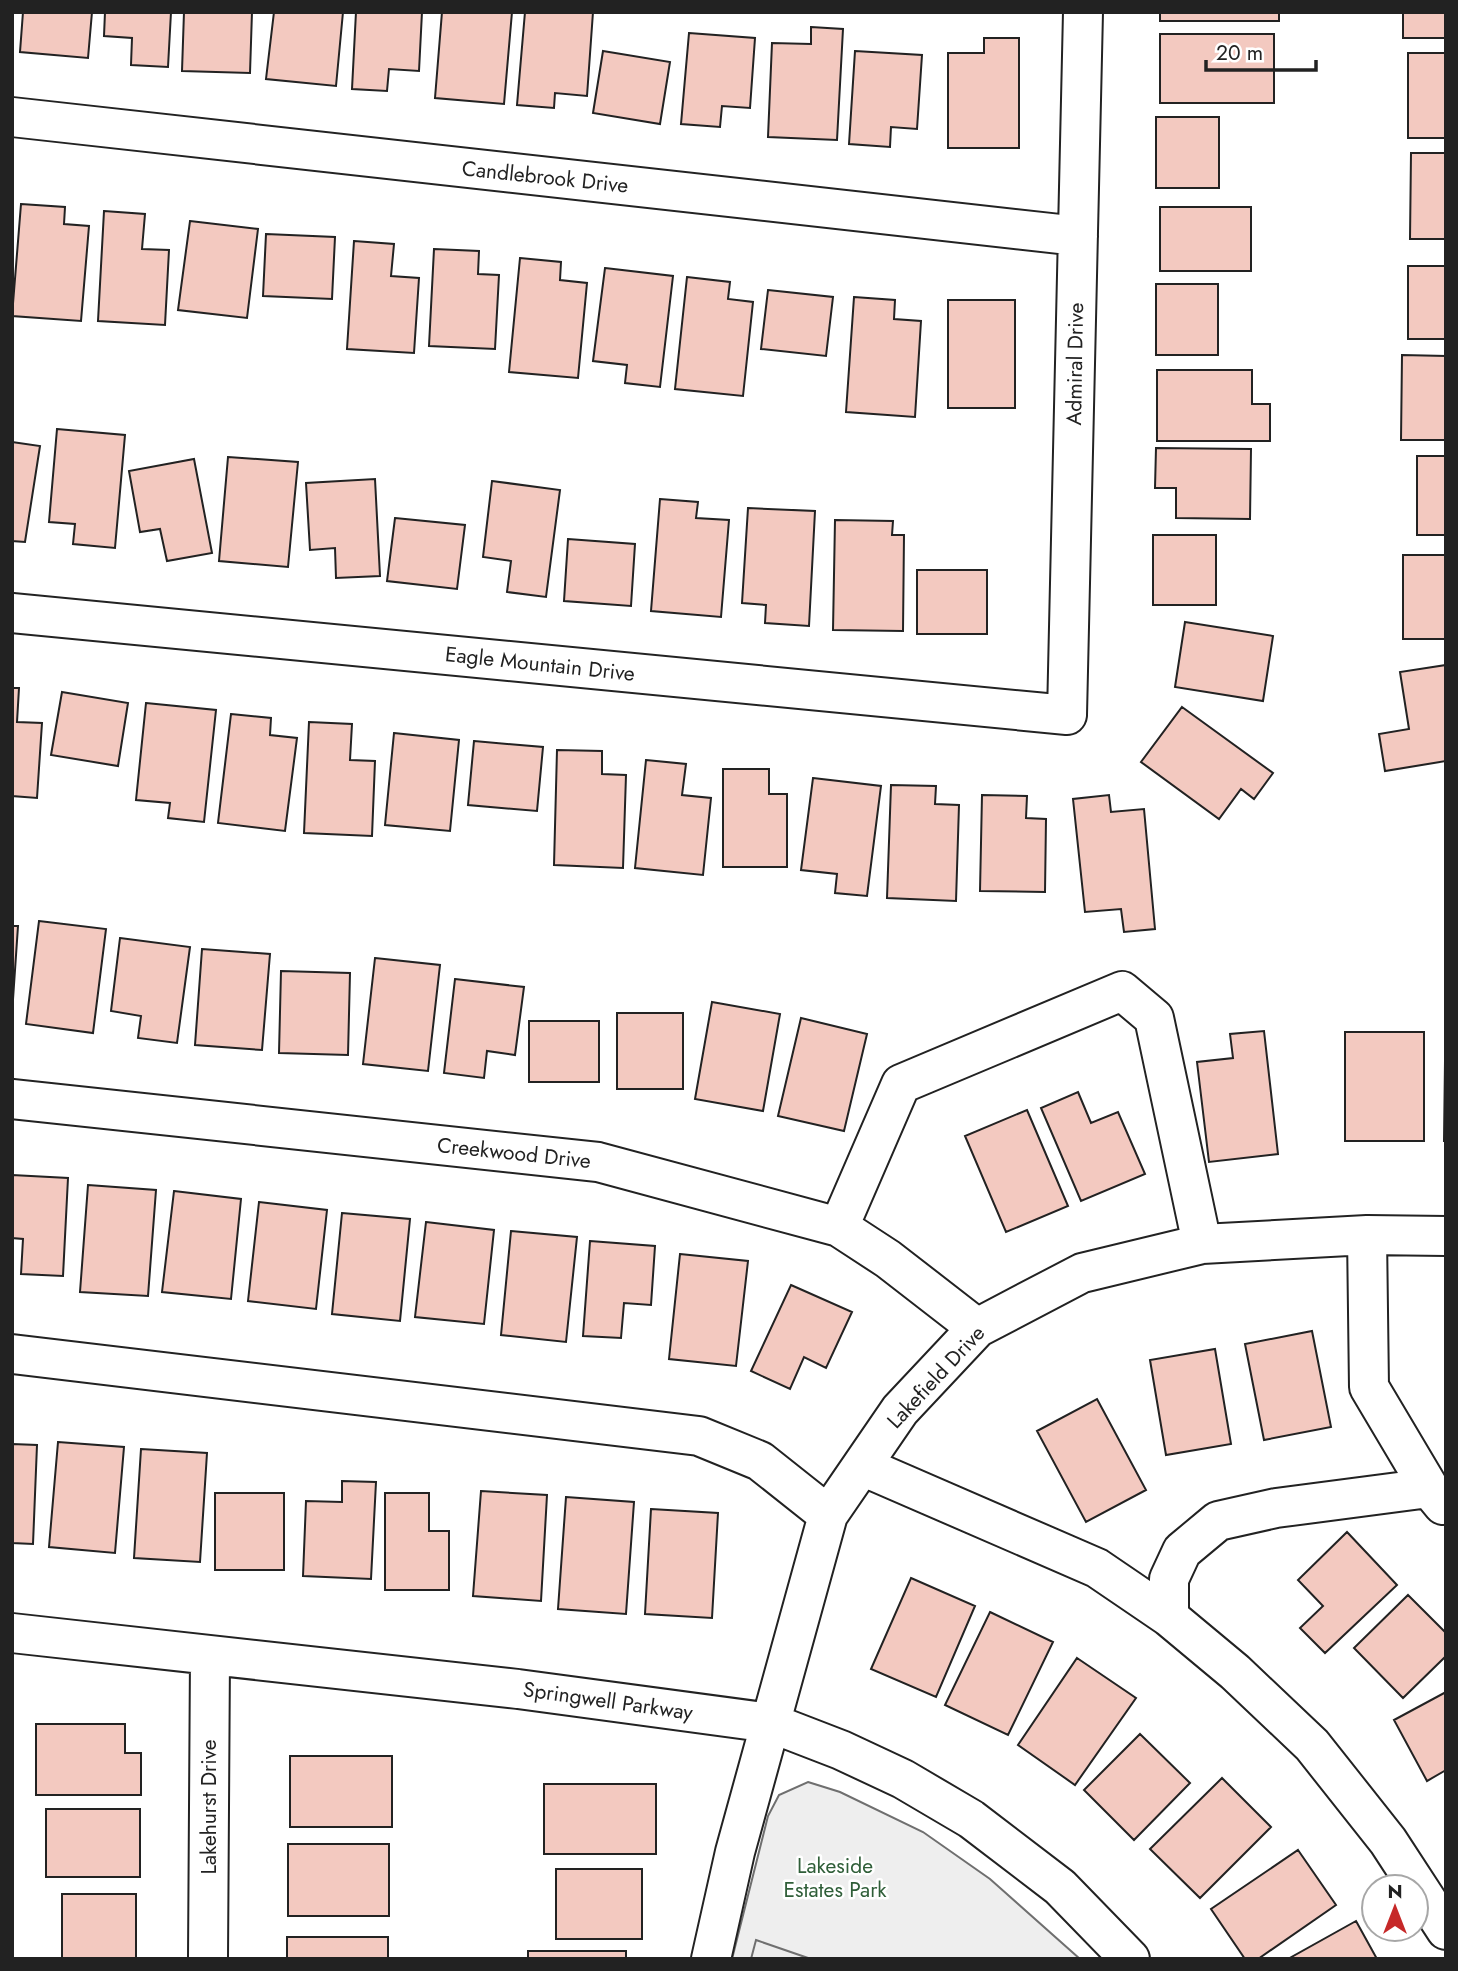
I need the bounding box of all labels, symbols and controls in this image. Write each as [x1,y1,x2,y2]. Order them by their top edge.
scale bar [1206,28,1316,72]
text: 20 m [1216,38,1263,68]
street label: Candlebrook Drive [460,153,630,201]
street label: Admiral Drive [1059,302,1091,426]
street label: Eagle Mountain Drive [444,639,637,689]
street label: Creekwood Drive [436,1130,592,1176]
street label: Lakefield Drive [880,1319,992,1435]
street label: Springwell Parkway [521,1674,696,1728]
street label: Lakehurst Drive [194,1739,224,1875]
park label: Lakeside Estates Park [783,1851,887,1905]
north arrow [1360,1873,1430,1943]
text: N [1387,1878,1403,1905]

